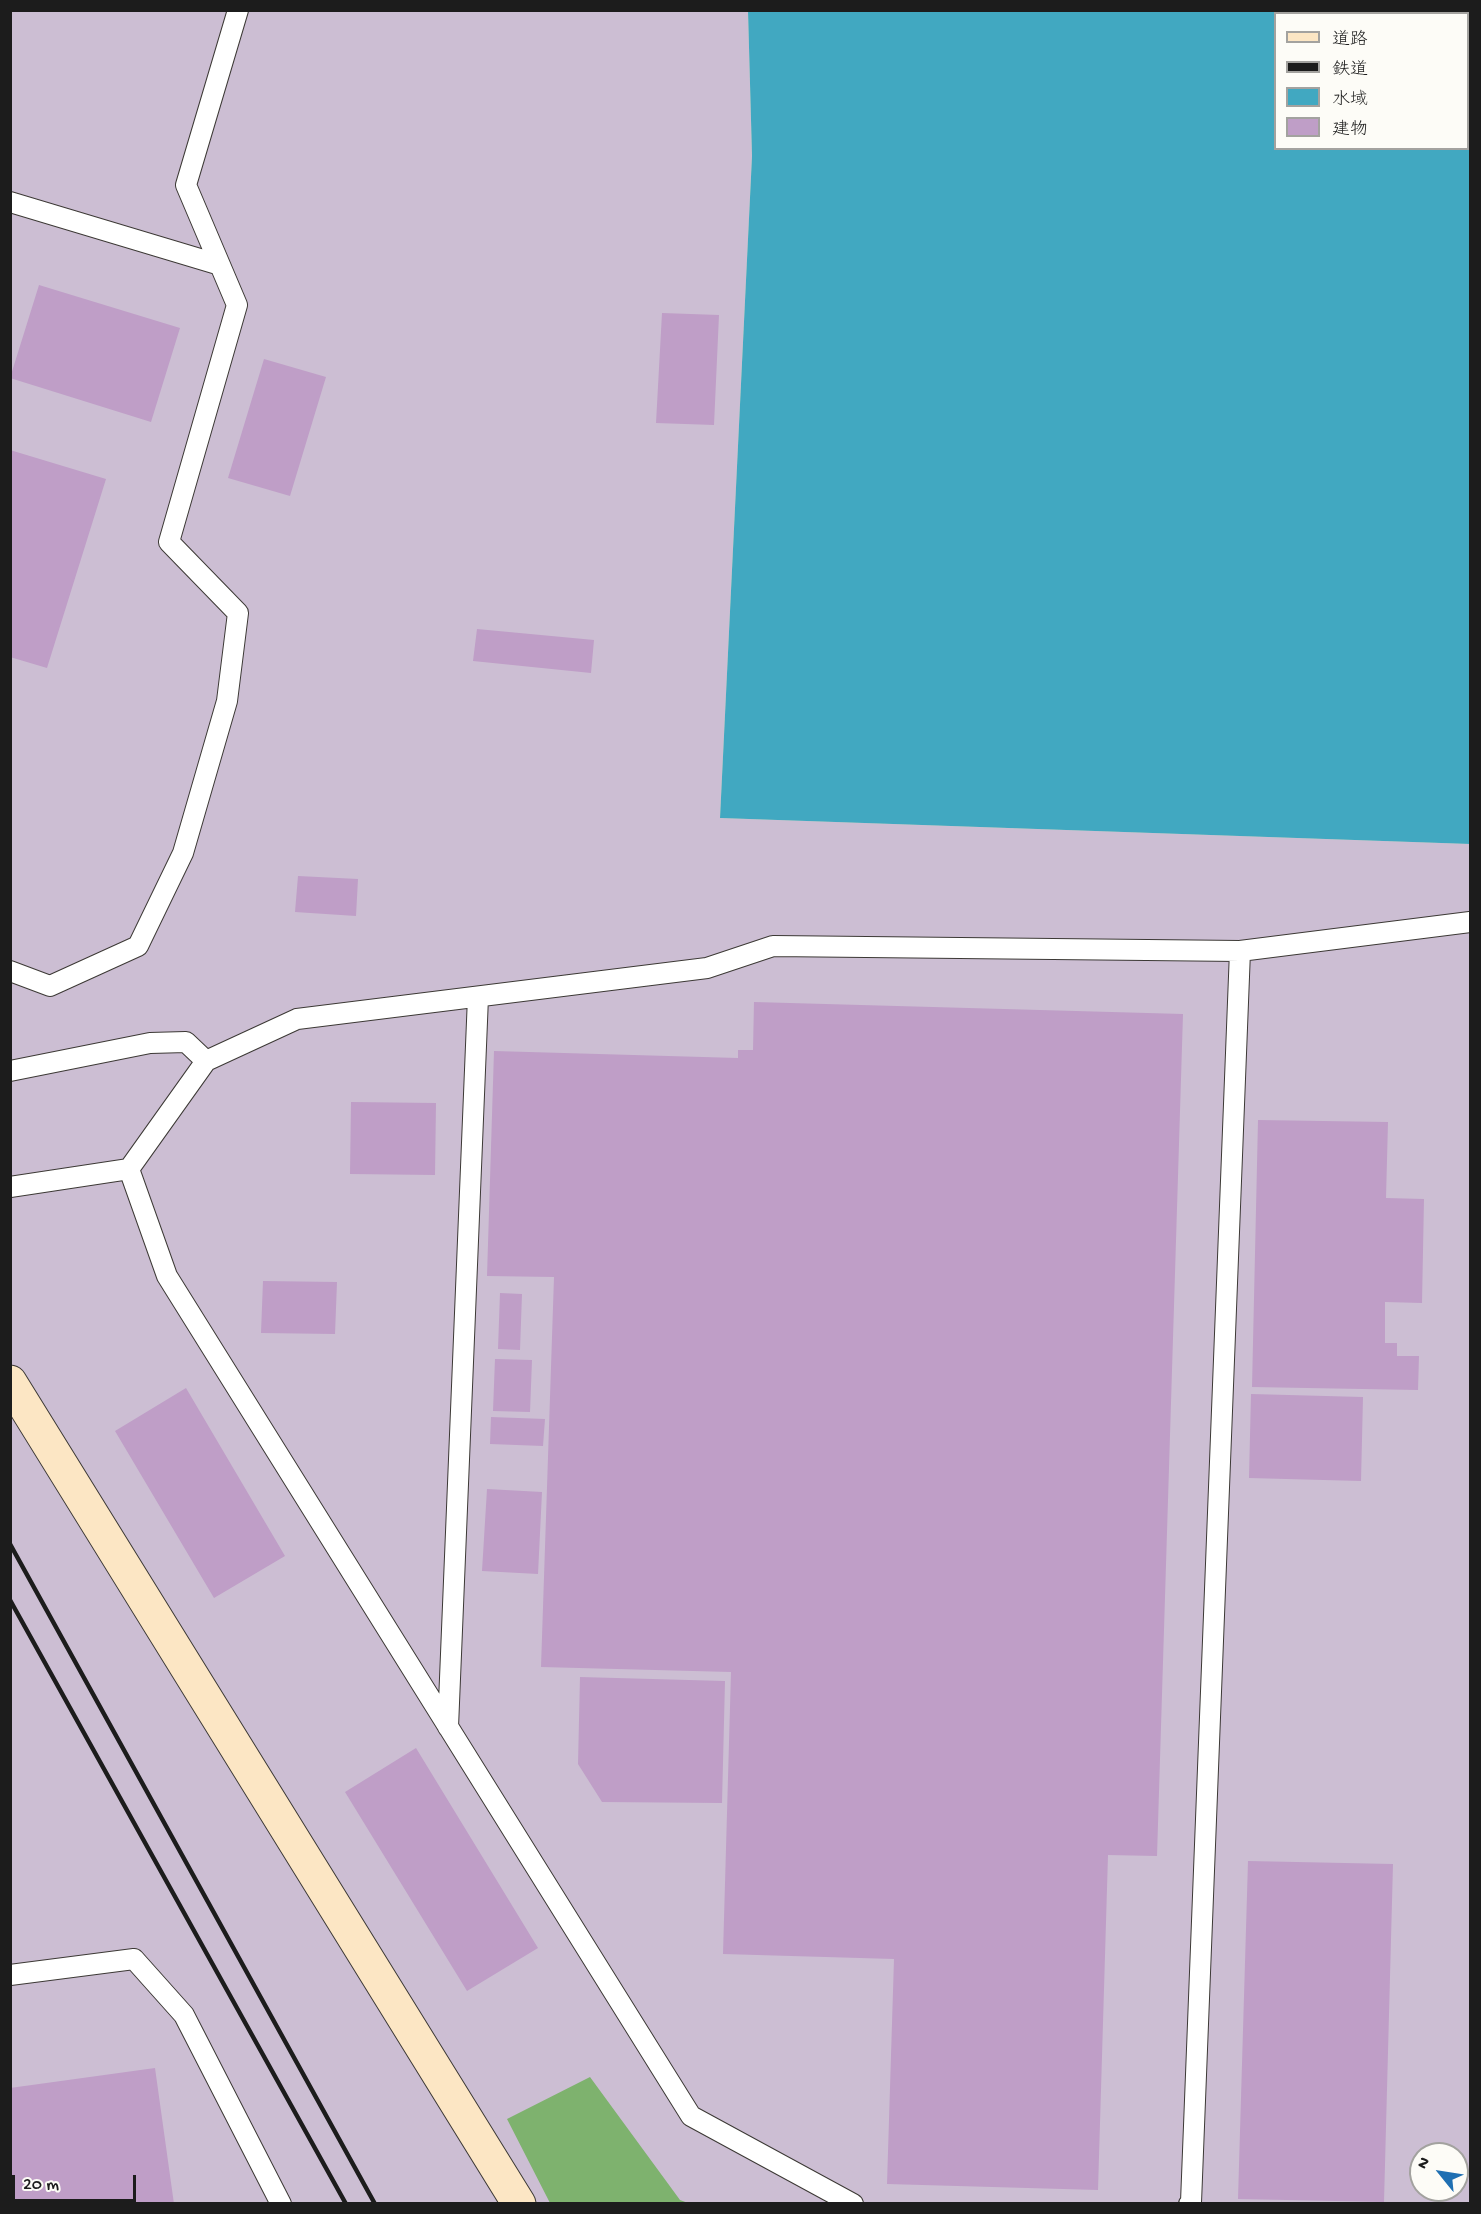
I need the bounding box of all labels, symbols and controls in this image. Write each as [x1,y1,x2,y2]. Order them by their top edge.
legend [1274,12,1469,150]
text: 道路 [1332,30,1368,51]
text: 鉄道 [1332,60,1368,81]
text: 水域 [1332,90,1368,111]
text: 建物 [1332,120,1368,141]
north arrow [1409,2142,1469,2202]
text: N [1414,2154,1436,2173]
scale bar [15,2163,140,2201]
text: 20 m [23,2175,59,2196]

